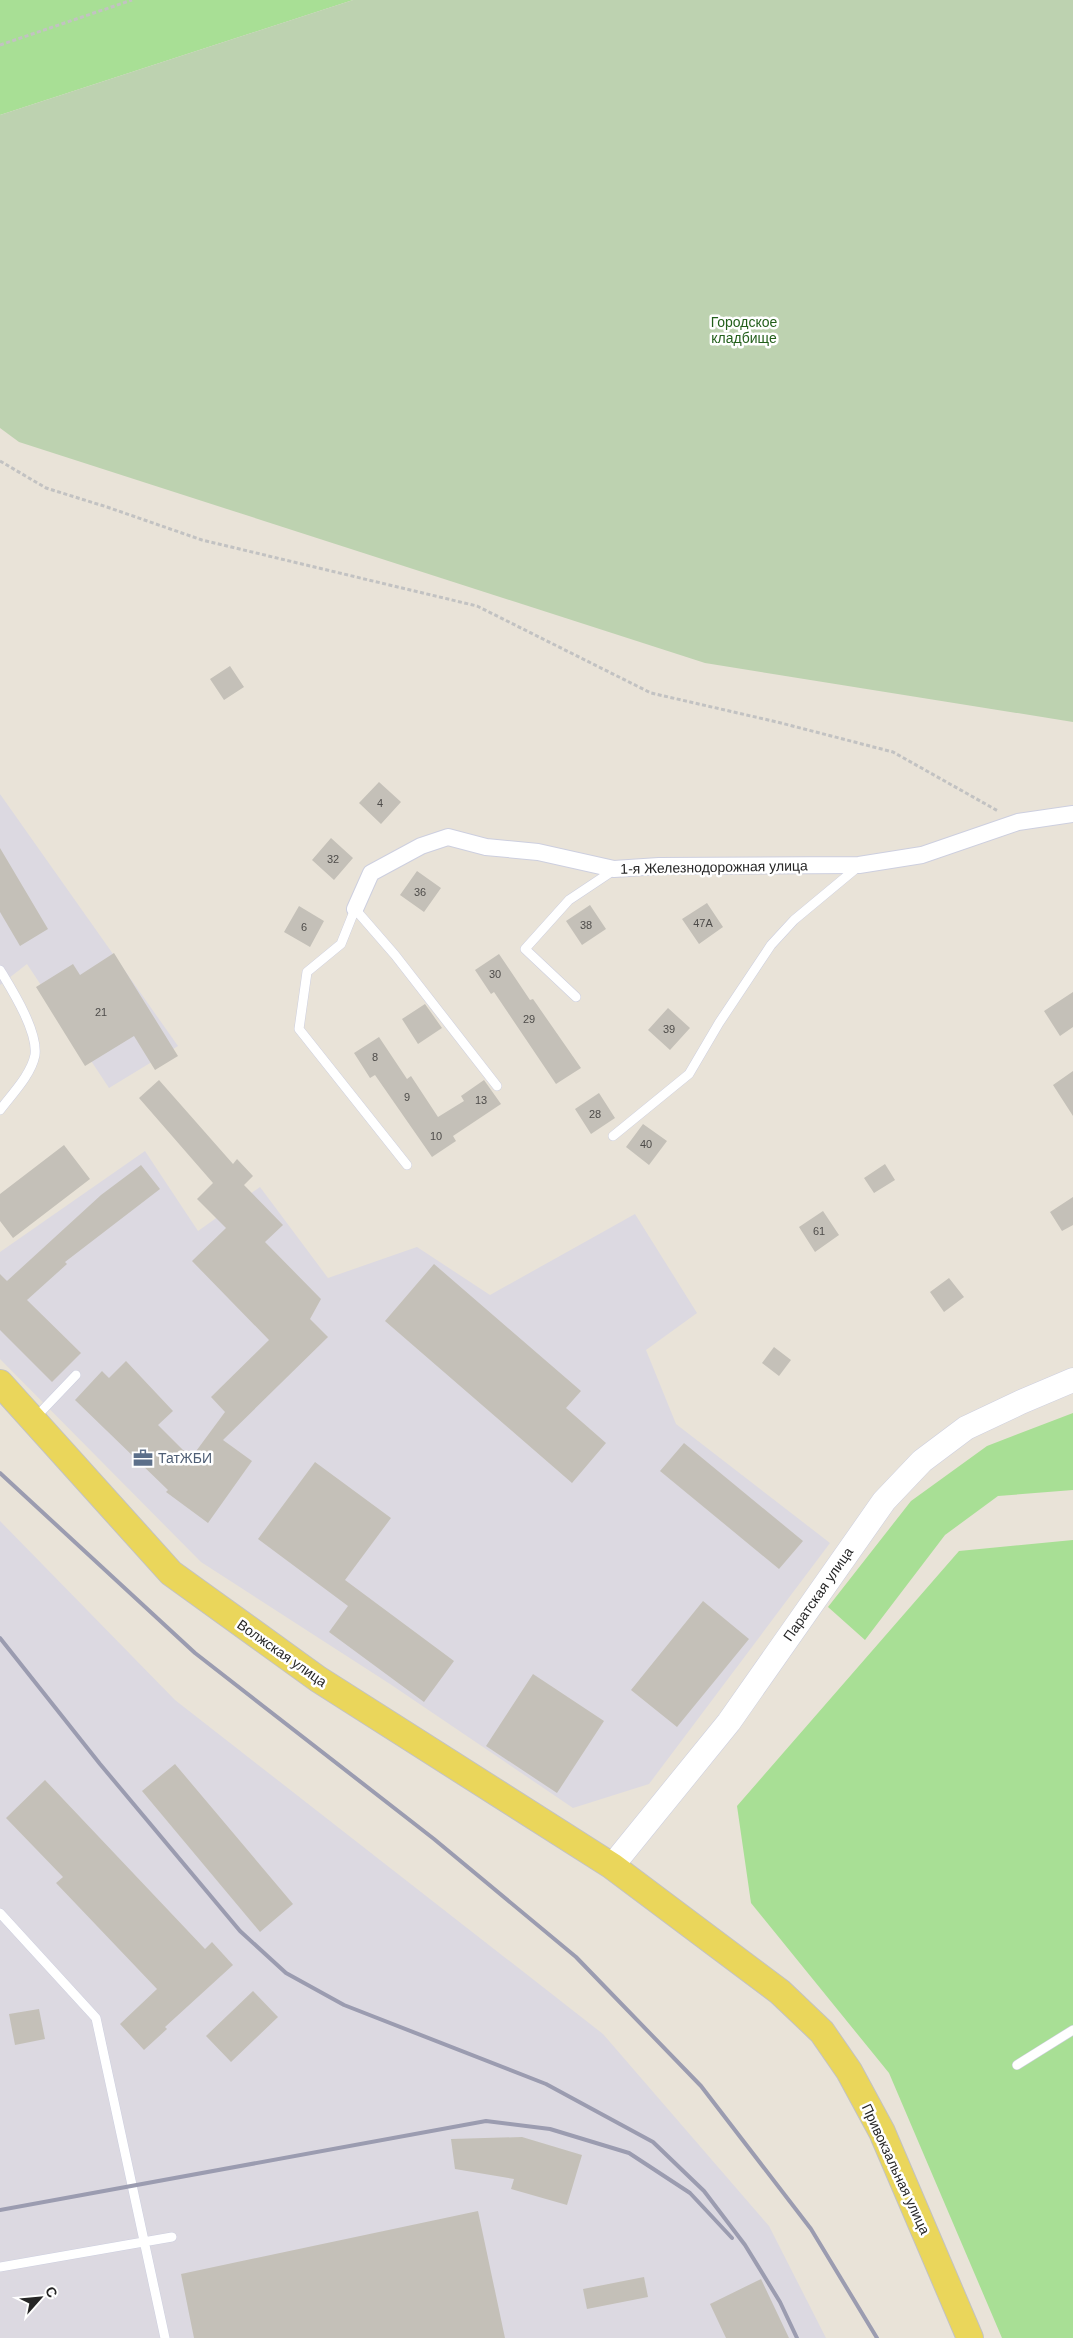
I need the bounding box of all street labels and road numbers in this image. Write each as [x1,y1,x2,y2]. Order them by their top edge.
street label: 1-я Железнодорожная улица [620,857,808,877]
street label: Паратская улица [780,1544,856,1644]
street label: Волжская улица [234,1616,330,1690]
street label: Привокзальная улица [859,2101,933,2237]

